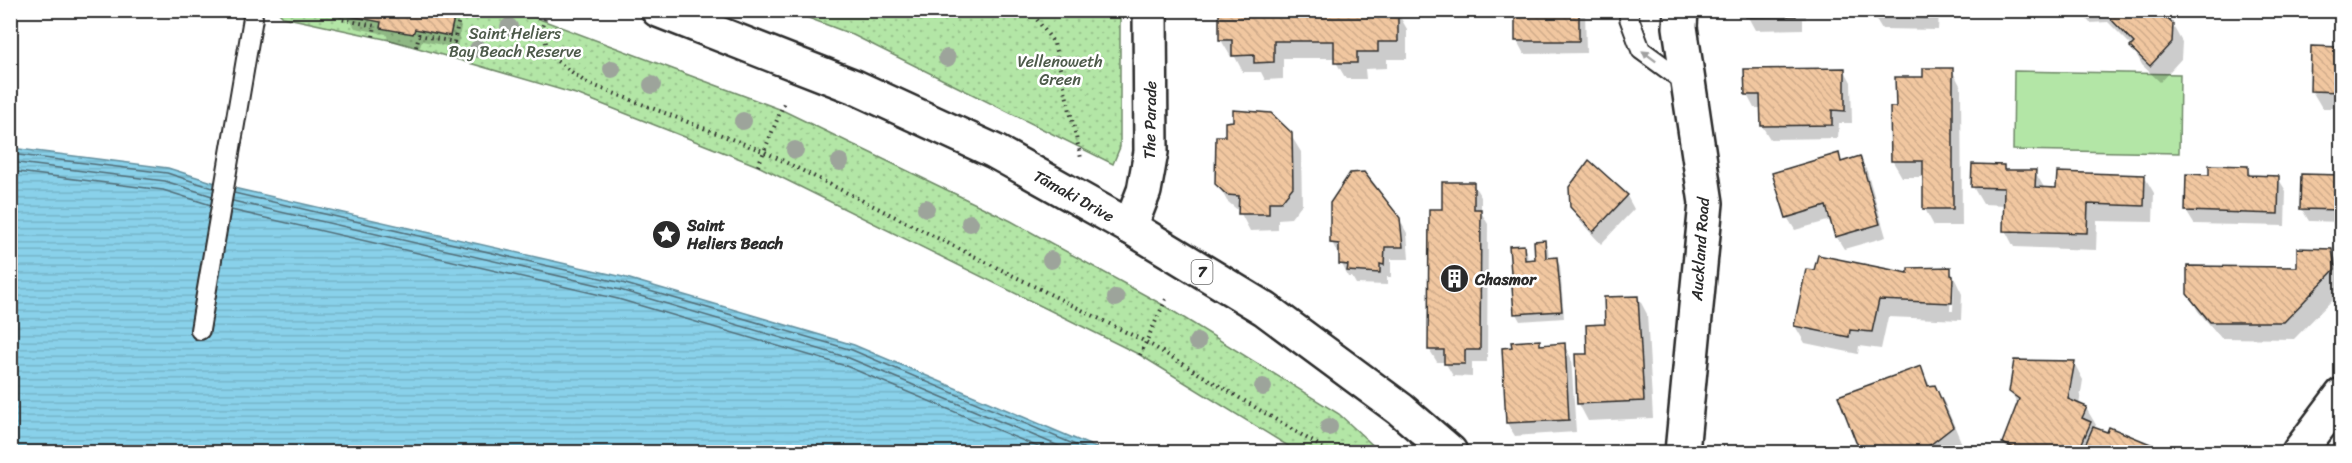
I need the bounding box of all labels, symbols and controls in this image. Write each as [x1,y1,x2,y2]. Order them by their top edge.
park label: Saint Heliers Bay Beach Reserve [449,19,582,66]
park label: Vellenoweth Green [1017,47,1103,94]
one-way arrow [1641,50,1657,62]
street label: The Parade [1135,81,1165,159]
street label: Tāmaki Drive [1028,162,1120,230]
street label: Auckland Road [1682,195,1718,303]
place label: Saint Heliers Beach [686,211,784,258]
place icon: Saint Heliers Beach [650,218,682,250]
road number: 7 [1192,260,1212,284]
building icon: Chasmor [1438,263,1470,295]
place label: Chasmor [1474,265,1537,294]

